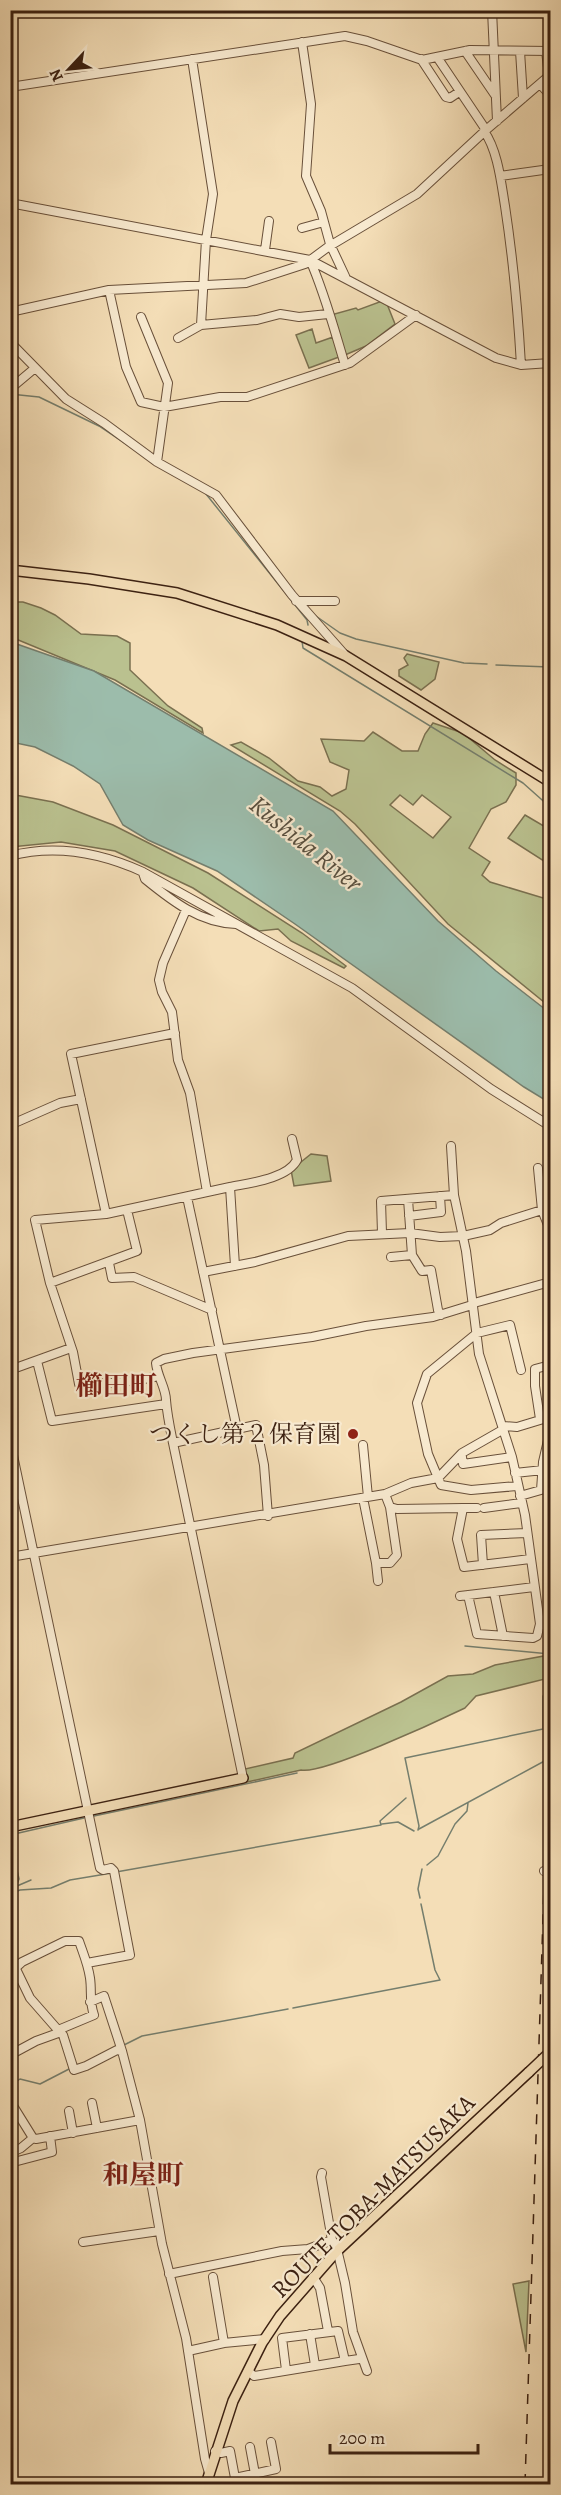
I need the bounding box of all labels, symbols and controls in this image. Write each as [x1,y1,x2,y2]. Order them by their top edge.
north arrow [39,39,99,99]
text: N [44,65,69,85]
water label: Kushida River [242,787,370,900]
district label: 櫛田町 [76,1368,157,1404]
place label: つくし第２保育園 [149,1418,341,1450]
marker: つくし第２保育園 [346,1427,360,1441]
street label: ROUTE TOBA-MATSUSAKA [264,2087,482,2305]
district label: 和屋町 [103,2157,184,2193]
scale bar [330,2417,478,2455]
text: 200 m [339,2426,385,2450]

